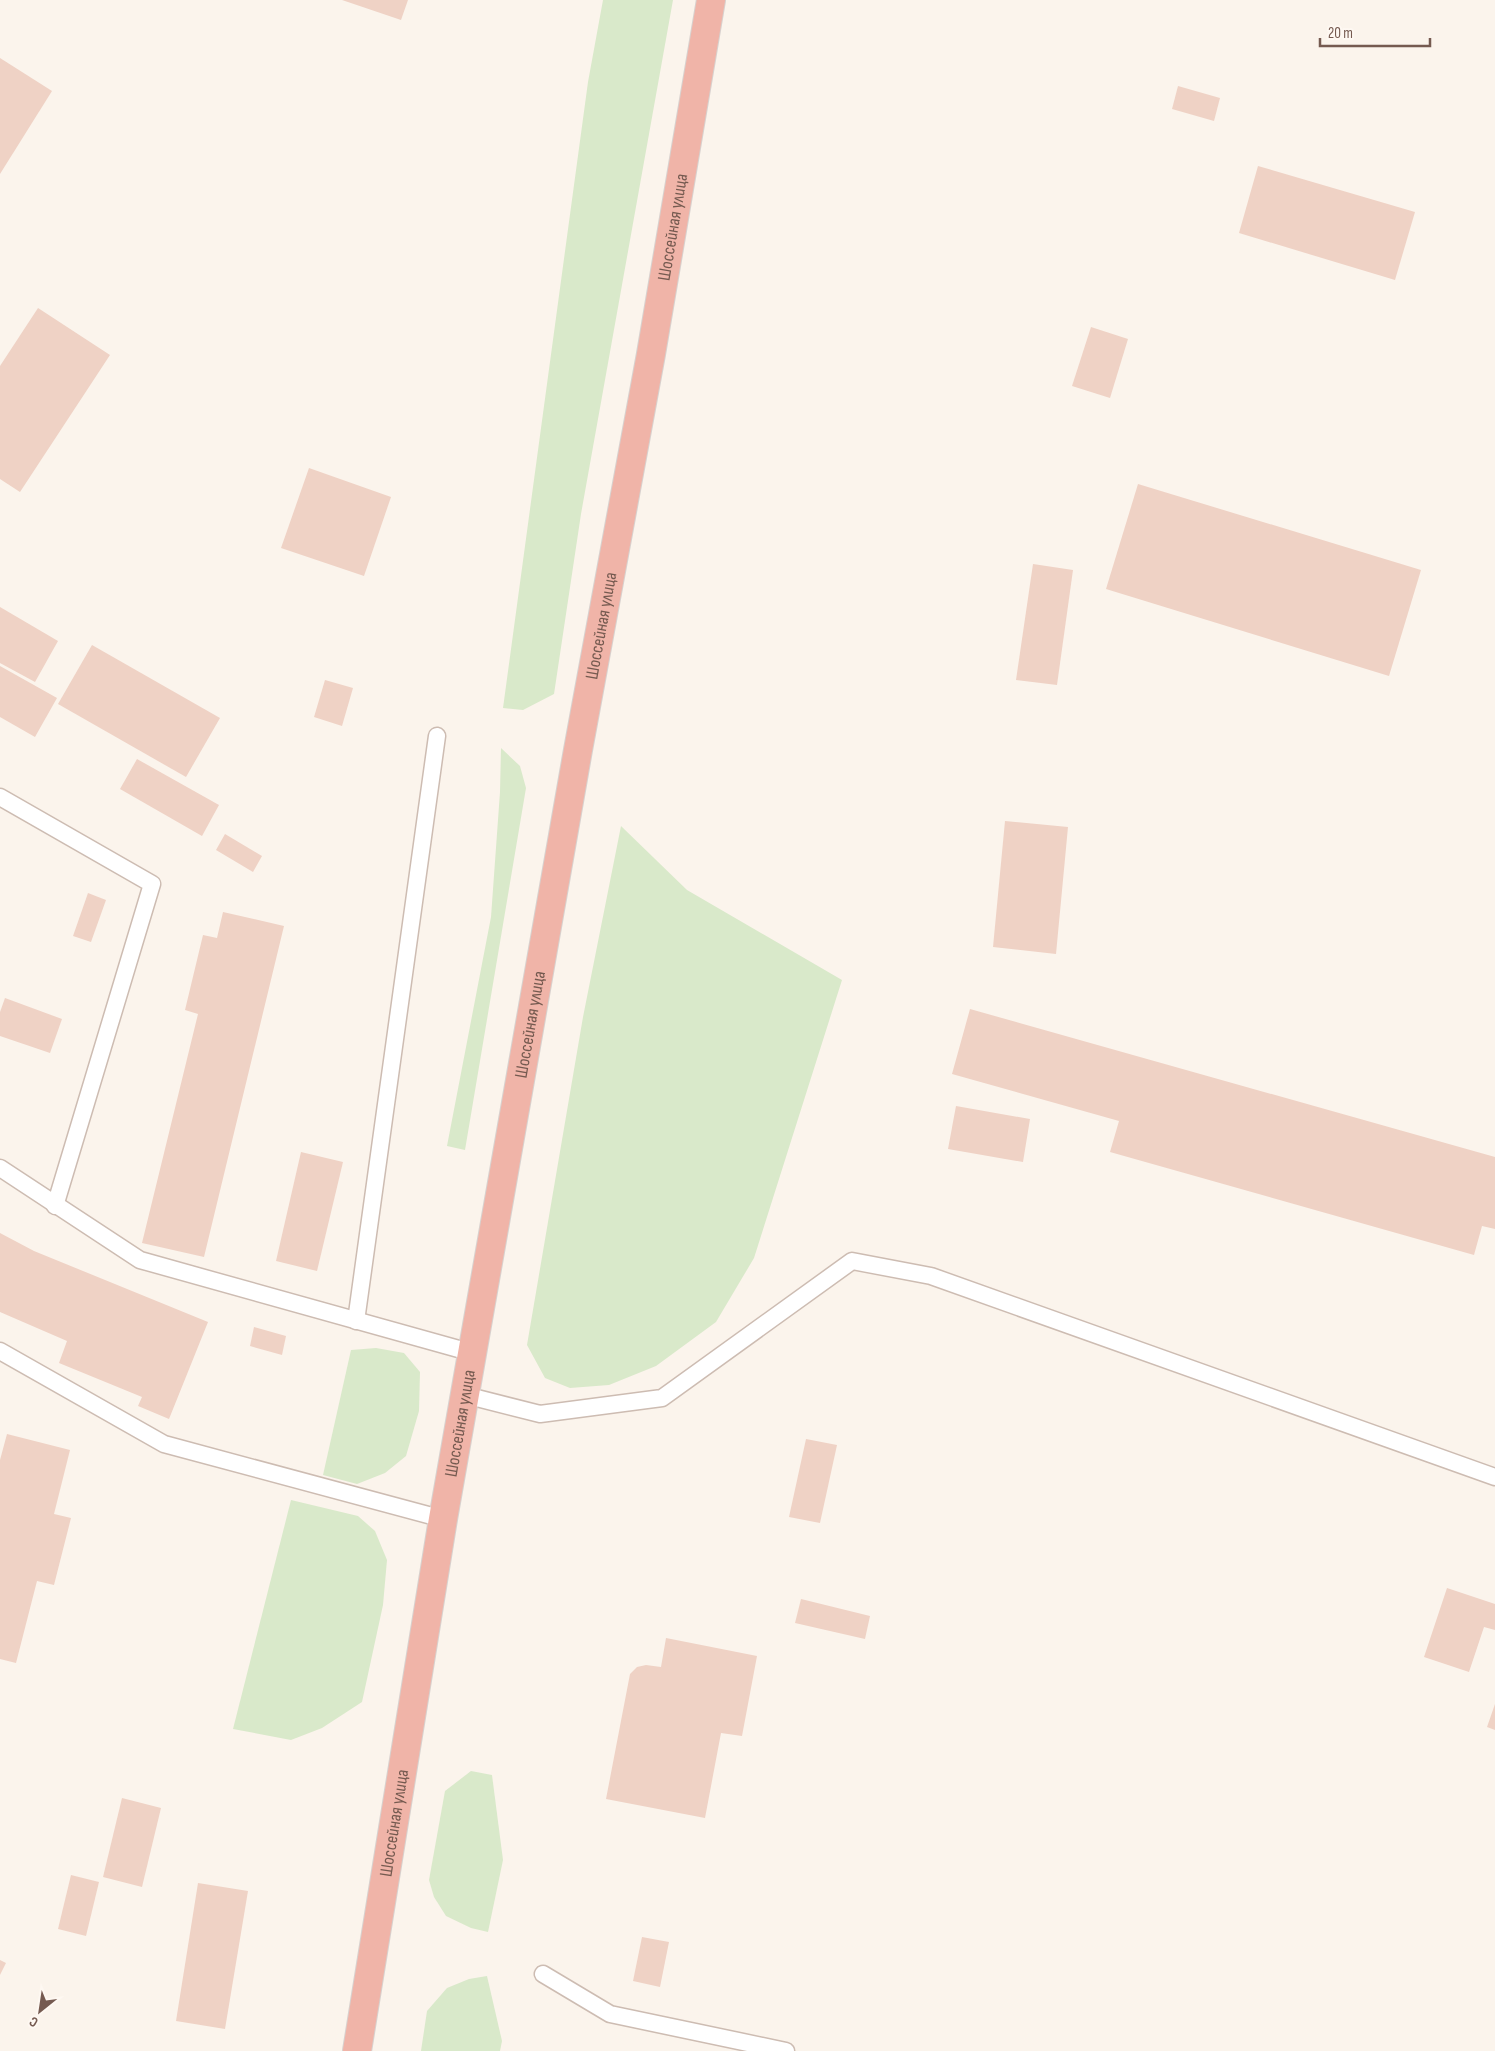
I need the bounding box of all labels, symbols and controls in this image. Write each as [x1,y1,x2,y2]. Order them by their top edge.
scale bar [1320,15,1430,47]
text: 20 m [1328,24,1353,43]
street label: Шоссейная улица [653,172,692,282]
street label: Шоссейная улица [581,570,621,681]
street label: Шоссейная улица [510,969,550,1080]
street label: Шоссейная улица [440,1368,480,1479]
street label: Шоссейная улица [375,1768,413,1878]
north arrow [15,1986,65,2036]
text: С [26,2013,41,2031]

